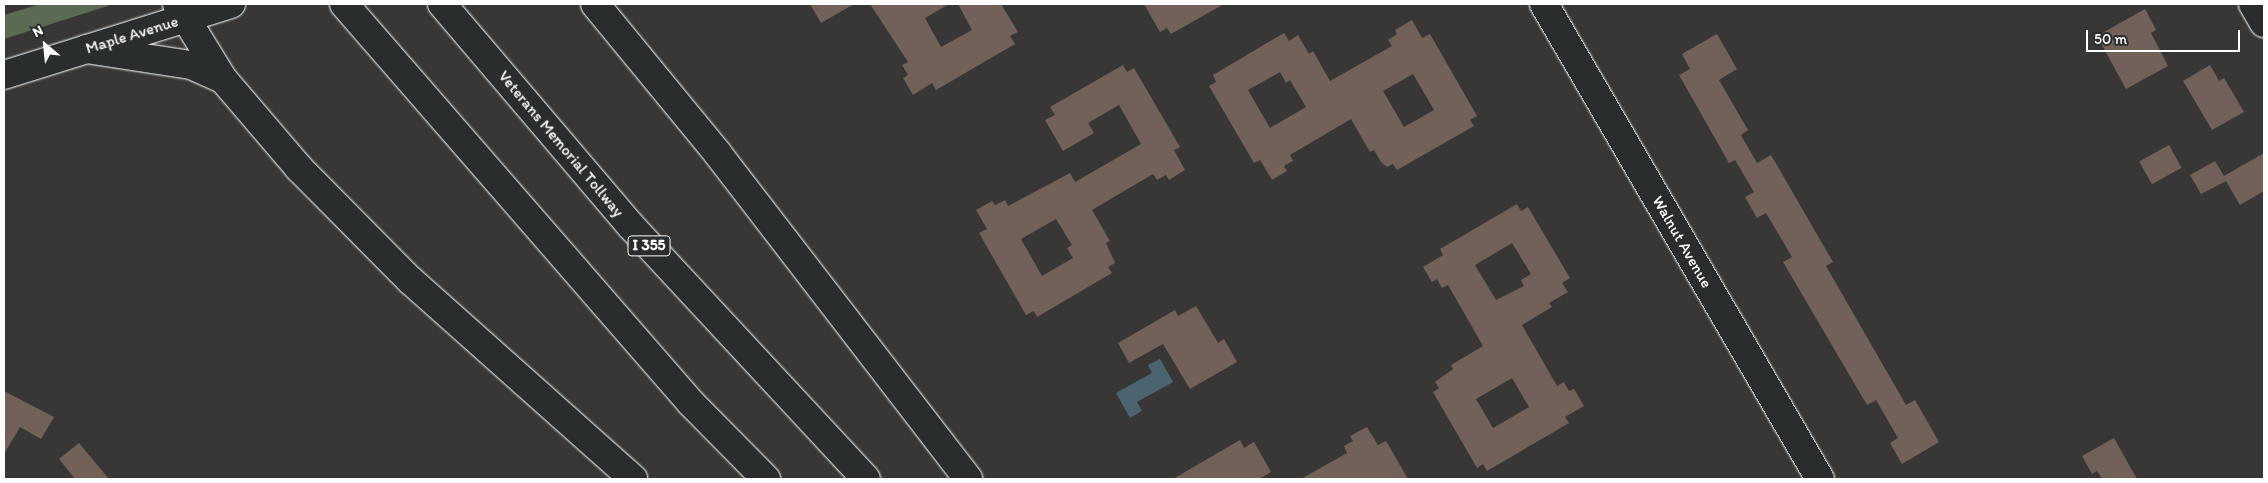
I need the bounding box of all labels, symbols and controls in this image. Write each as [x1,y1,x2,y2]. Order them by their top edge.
street label: Maple Avenue [84,12,180,58]
north arrow [20,20,70,70]
scale bar [2088,20,2242,52]
text: N [30,22,46,41]
text: 50 m [2094,30,2127,48]
street label: Veterans Memorial Tollway [495,68,627,220]
street label: Walnut Avenue [1648,193,1716,291]
road number: I 355 [626,234,672,258]

